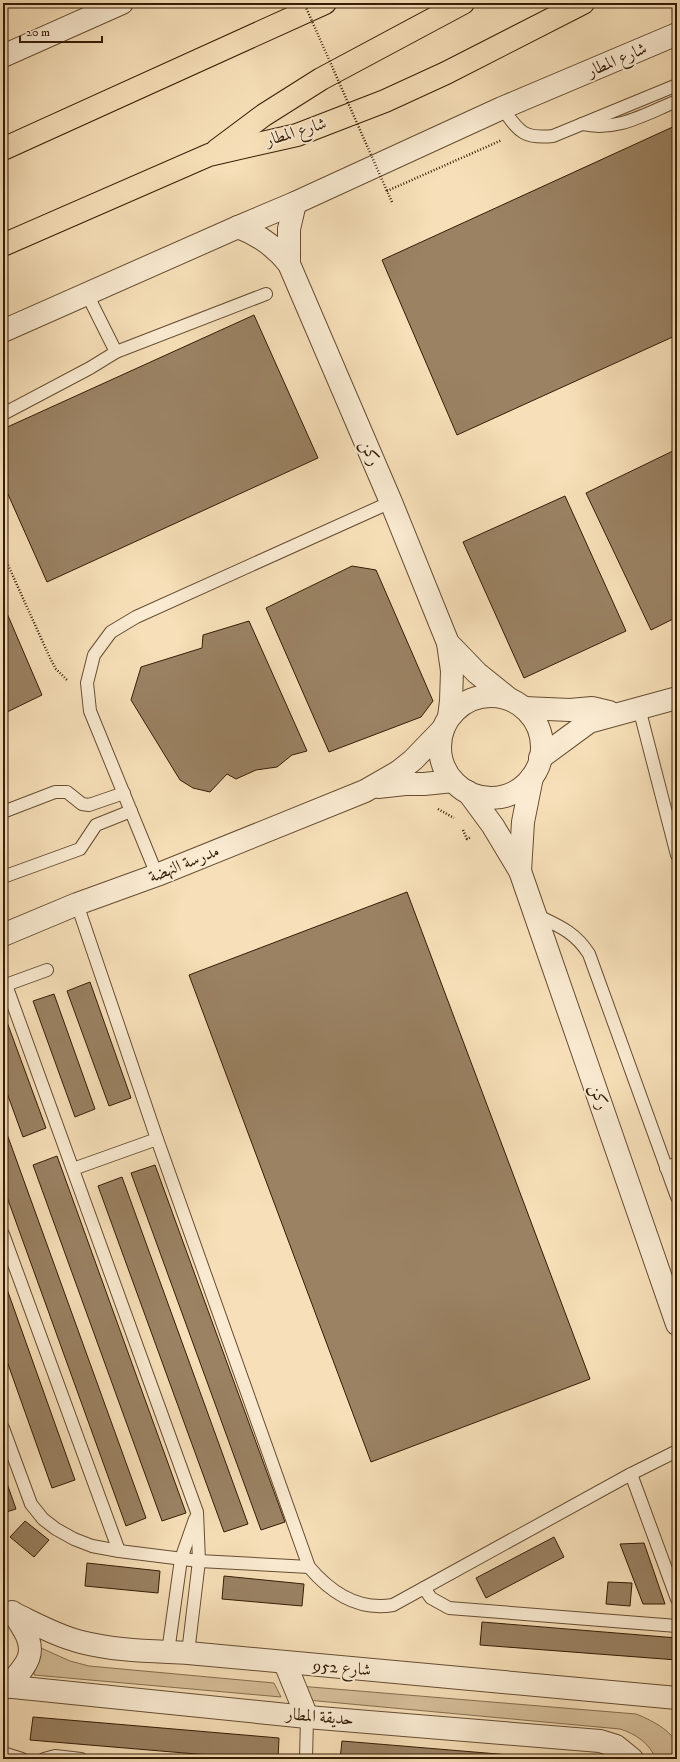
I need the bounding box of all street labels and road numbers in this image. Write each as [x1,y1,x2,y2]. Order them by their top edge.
street label: شارع المطار [582,38,651,85]
street label: شارع المطار [261,112,330,154]
street label: ركن [355,437,385,469]
street label: مدرسة النهضة [145,840,223,888]
street label: ركن [584,1081,614,1113]
street label: شارع 952 [311,1654,372,1683]
street label: حديقة المطار [283,1703,355,1731]

